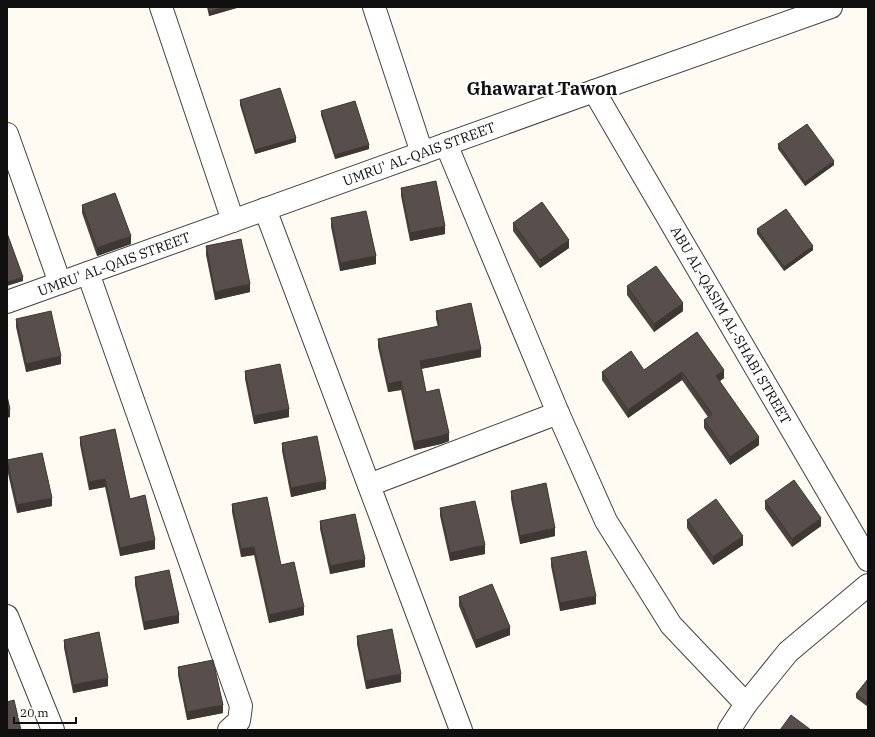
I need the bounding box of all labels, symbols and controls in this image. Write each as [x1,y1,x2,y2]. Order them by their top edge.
district label: Ghawarat Tawon [467,77,618,100]
street label: UMRU' AL-QAIS STREET [340,118,498,190]
street label: ABU AL-QASIM AL-SHABI STREET [667,223,795,427]
street label: UMRU' AL-QAIS STREET [35,228,193,300]
scale bar [14,699,76,725]
text: 20 m [20,705,49,720]

